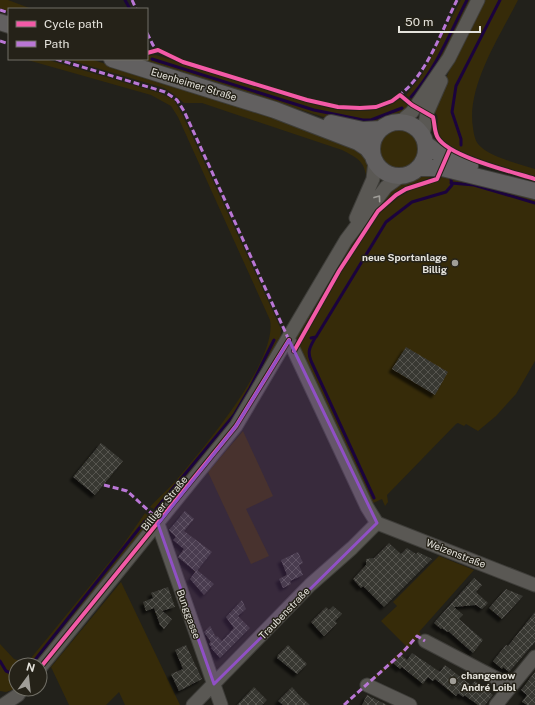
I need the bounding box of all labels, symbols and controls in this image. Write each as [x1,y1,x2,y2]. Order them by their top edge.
legend [8,8,148,60]
scale bar [399,8,480,34]
text: 50 m [405,15,433,29]
text: Cycle path [44,17,103,31]
text: Path [44,37,70,51]
street label: Euenheimer Straße [150,65,239,103]
one-way arrow [373,195,380,202]
place label: neue Sportanlage Billig [362,251,448,275]
marker: neue Sportanlage Billig [450,258,460,268]
street label: Billiger Straße [138,473,190,533]
street label: Weizenstraße [424,536,488,570]
street label: Traubenstraße [256,584,312,642]
street label: Bunggasse [175,588,204,641]
north arrow [8,657,48,697]
text: N [25,660,36,674]
place label: changenow André Loibl [461,669,516,693]
marker: changenow André Loibl [448,676,458,686]

